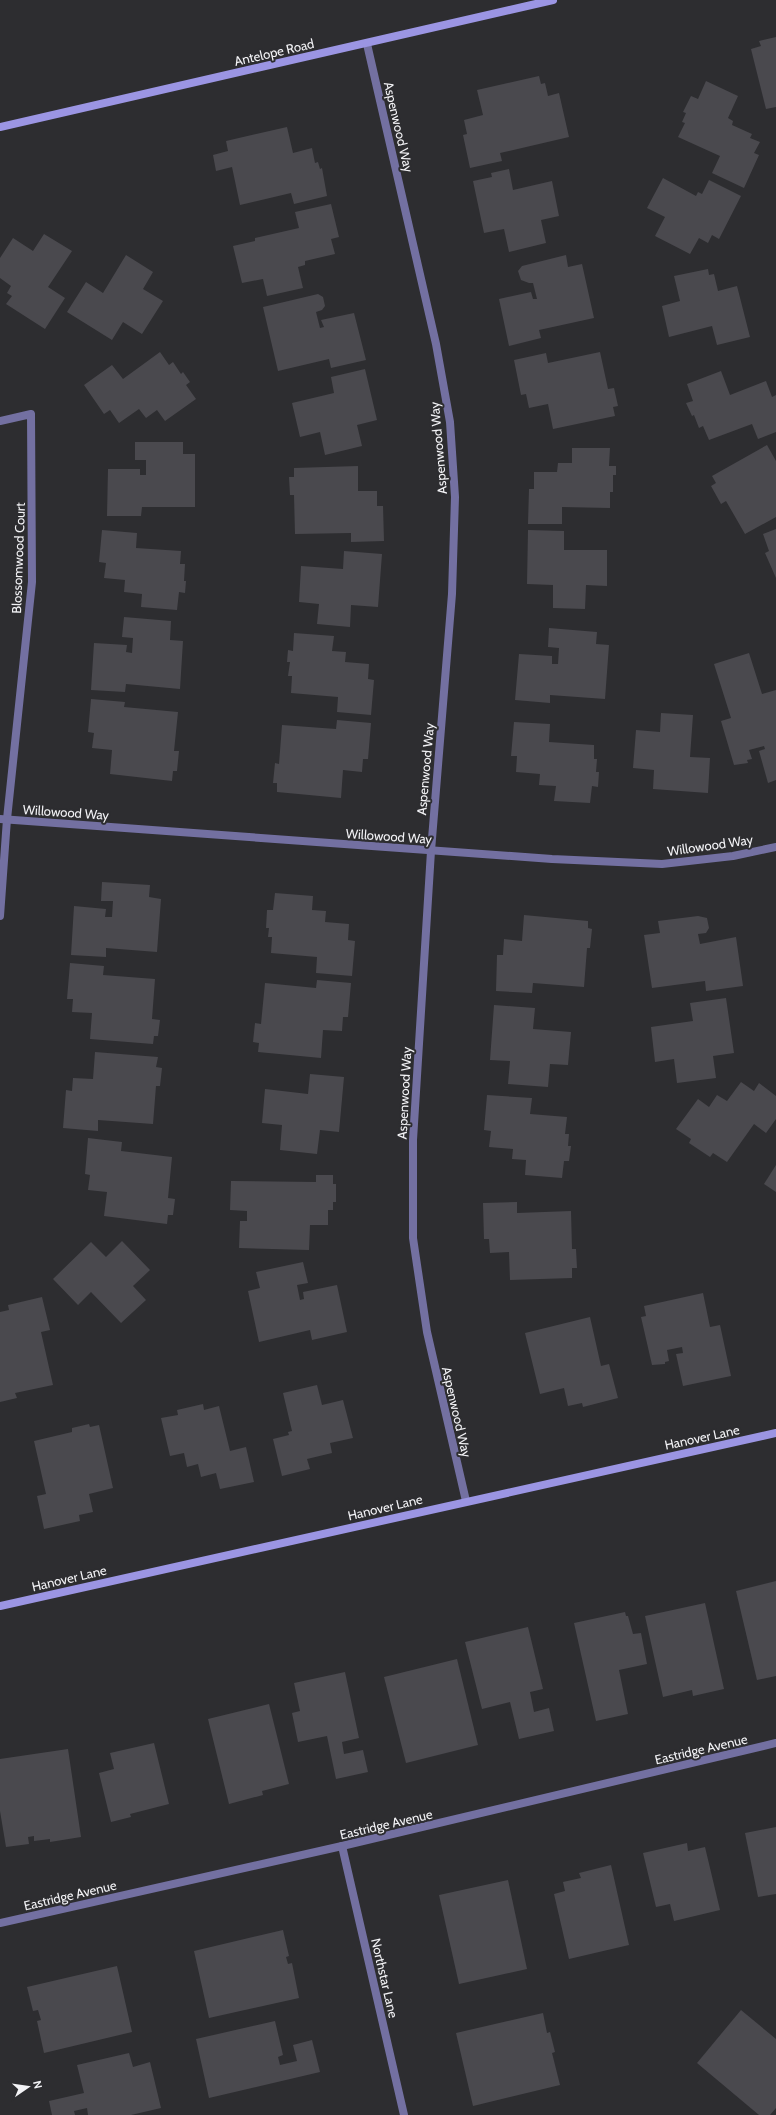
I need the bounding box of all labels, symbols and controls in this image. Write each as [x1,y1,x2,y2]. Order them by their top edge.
street label: Antelope Road [233,35,315,69]
street label: Aspenwood Way [381,80,417,174]
street label: Aspenwood Way [426,401,450,495]
street label: Blossomwood Court [8,502,28,614]
street label: Aspenwood Way [413,722,437,816]
street label: Willowood Way [22,801,110,823]
street label: Willowood Way [345,825,433,847]
street label: Willowood Way [666,831,754,859]
street label: Aspenwood Way [394,1046,414,1140]
street label: Aspenwood Way [439,1365,475,1459]
street label: Hanover Lane [663,1421,741,1453]
street label: Hanover Lane [346,1491,424,1523]
street label: Hanover Lane [30,1562,108,1594]
street label: Eastridge Avenue [653,1730,749,1767]
street label: Eastridge Avenue [338,1805,434,1842]
street label: Eastridge Avenue [22,1876,118,1913]
street label: Northstar Lane [368,1937,402,2020]
north arrow [8,2067,48,2107]
text: N [30,2079,45,2090]

